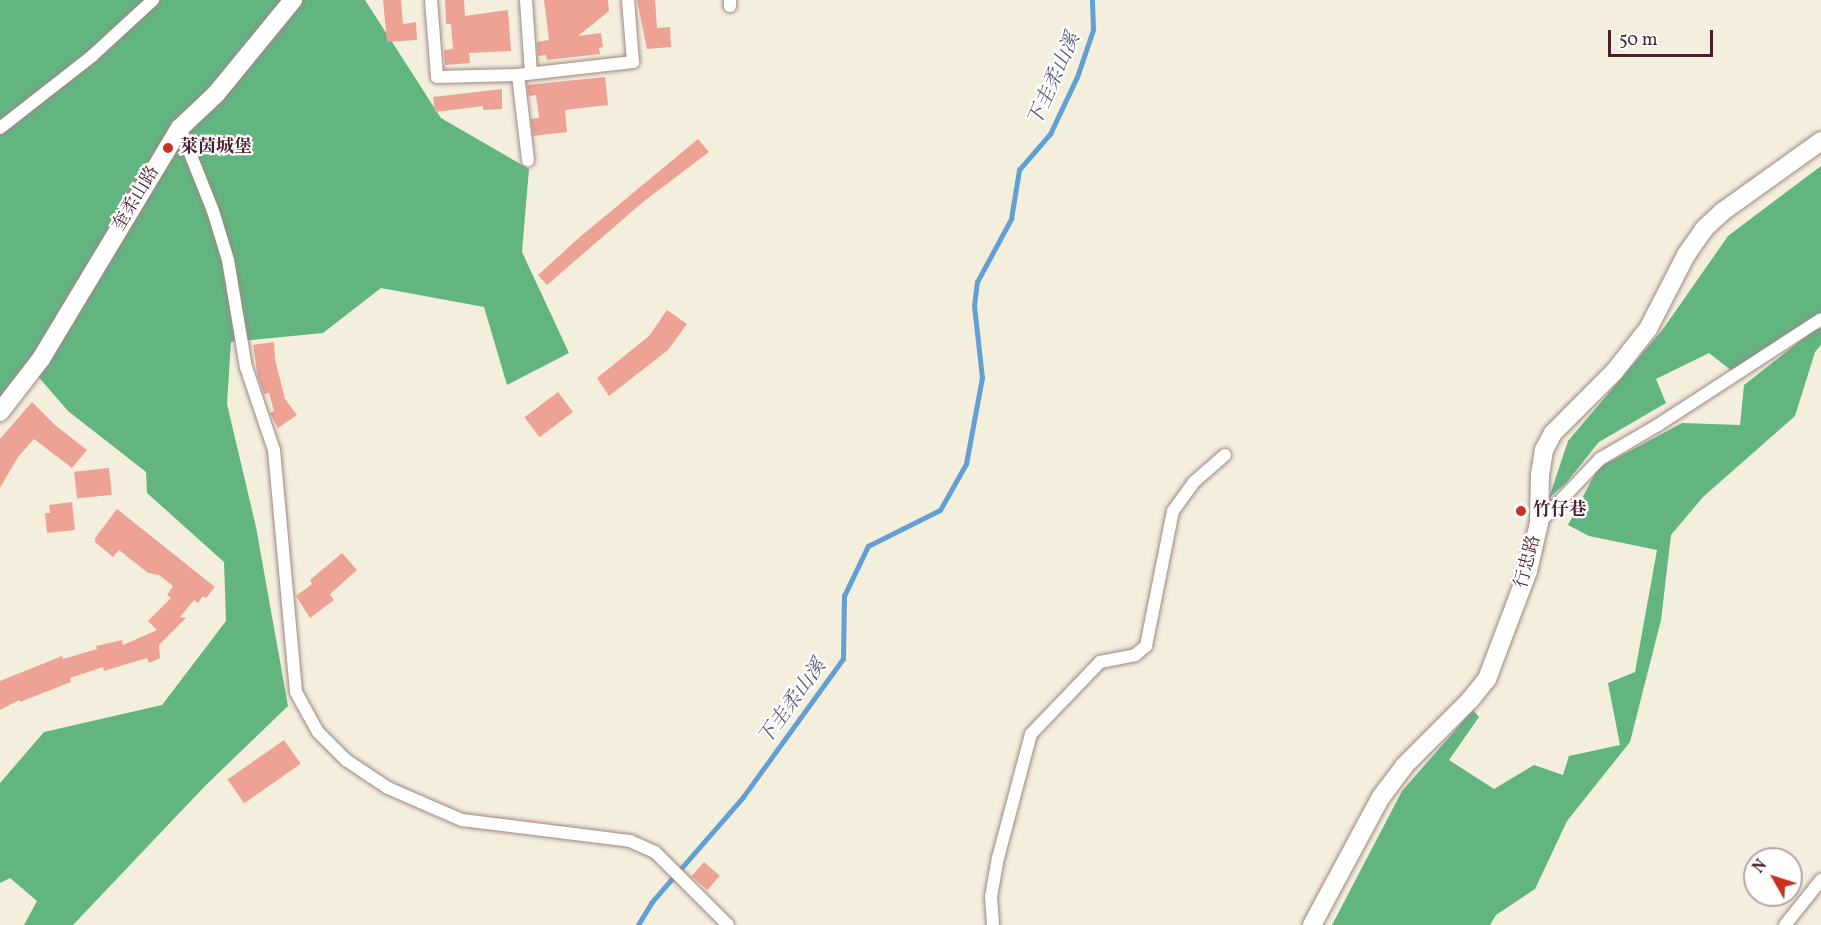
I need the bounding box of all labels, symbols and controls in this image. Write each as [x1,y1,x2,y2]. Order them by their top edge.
scale bar [1611,18,1716,56]
text: 50 m [1619,28,1658,53]
water label: 下圭柔山溪 [1024,29,1086,131]
place label: 萊茵城堡 [180,137,252,159]
marker: 萊茵城堡 [161,141,175,155]
street label: 奎柔山路 [109,163,165,235]
place label: 竹仔巷 [1533,500,1587,522]
marker: 竹仔巷 [1514,504,1528,518]
street label: 行忠路 [1512,533,1546,591]
water label: 下圭柔山溪 [754,655,832,751]
north arrow [1743,847,1803,907]
text: N [1748,855,1773,878]

